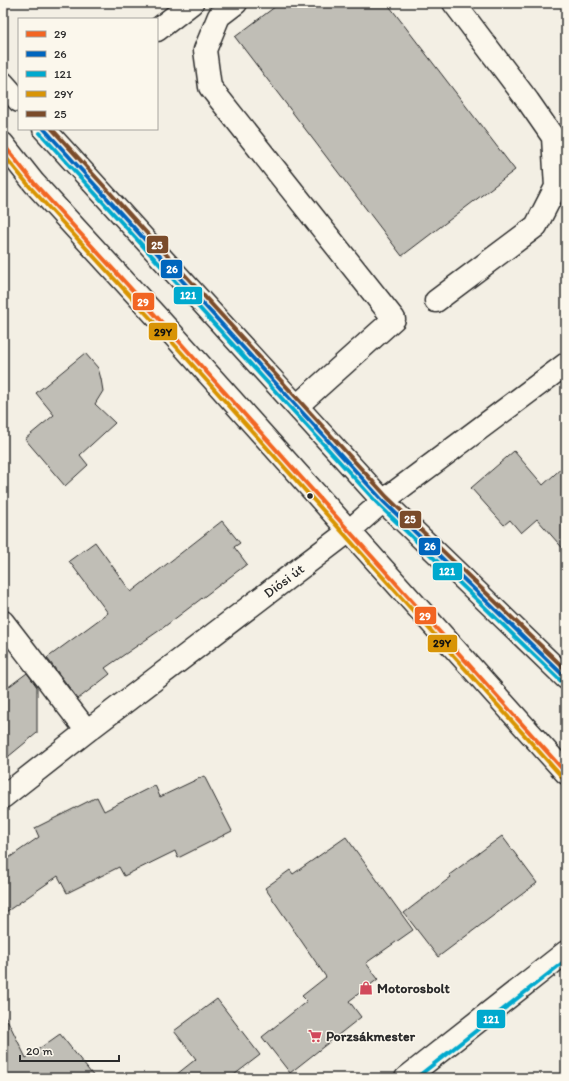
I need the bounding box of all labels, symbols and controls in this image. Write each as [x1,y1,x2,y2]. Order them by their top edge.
legend [18,18,158,130]
text: 29 [54,27,67,41]
text: 26 [54,47,67,61]
text: 121 [54,67,72,81]
text: 29Y [54,87,74,101]
text: 25 [54,107,67,121]
line badge: 25 [146,235,169,254]
text: 25 [151,239,163,252]
line badge: 26 [160,259,183,279]
text: 26 [166,263,178,276]
line badge: 121 [173,286,203,305]
text: 121 [180,289,197,302]
line badge: 29 [132,292,155,311]
text: 29 [137,296,149,309]
line badge: 29Y [148,322,178,341]
text: 29Y [154,326,173,339]
unlabelled marker [305,491,315,501]
line badge: 25 [399,510,422,529]
text: 25 [404,513,416,526]
line badge: 26 [418,537,441,556]
text: 26 [424,540,436,553]
street label: Diósi út [261,560,307,602]
line badge: 121 [432,562,463,581]
text: 121 [439,565,456,578]
line badge: 29 [414,606,437,625]
text: 29 [419,610,431,623]
line badge: 29Y [427,634,458,653]
text: 29Y [433,637,452,650]
shop icon: Motorosbolt [358,980,374,996]
place label: Motorosbolt [377,980,451,997]
line badge: 121 [476,1009,506,1029]
text: 121 [483,1013,500,1026]
supermarket icon: Porzsákmester [307,1028,323,1044]
place label: Porzsákmester [326,1028,416,1045]
scale bar [20,1037,119,1063]
text: 20 m [26,1044,53,1058]

